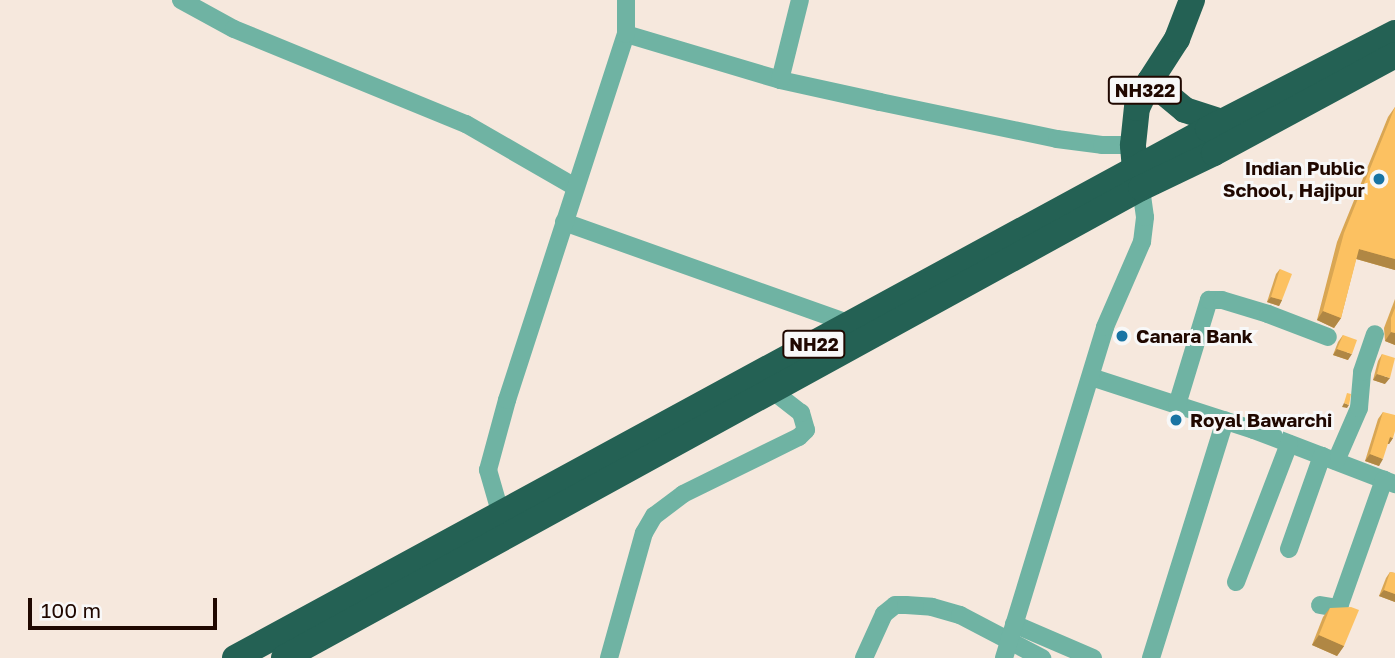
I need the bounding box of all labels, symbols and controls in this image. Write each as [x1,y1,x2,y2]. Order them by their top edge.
road number: NH322 [1106,76,1184,104]
place label: Indian Public School, Hajipur [1223,157,1365,201]
marker: Indian Public School, Hajipur [1371,171,1387,187]
place label: Canara Bank [1136,325,1253,347]
marker: Canara Bank [1114,328,1130,344]
road number: NH22 [781,330,847,358]
place label: Royal Bawarchi [1190,409,1332,431]
marker: Royal Bawarchi [1168,412,1184,428]
scale bar [32,584,220,628]
text: 100 m [41,597,101,623]

